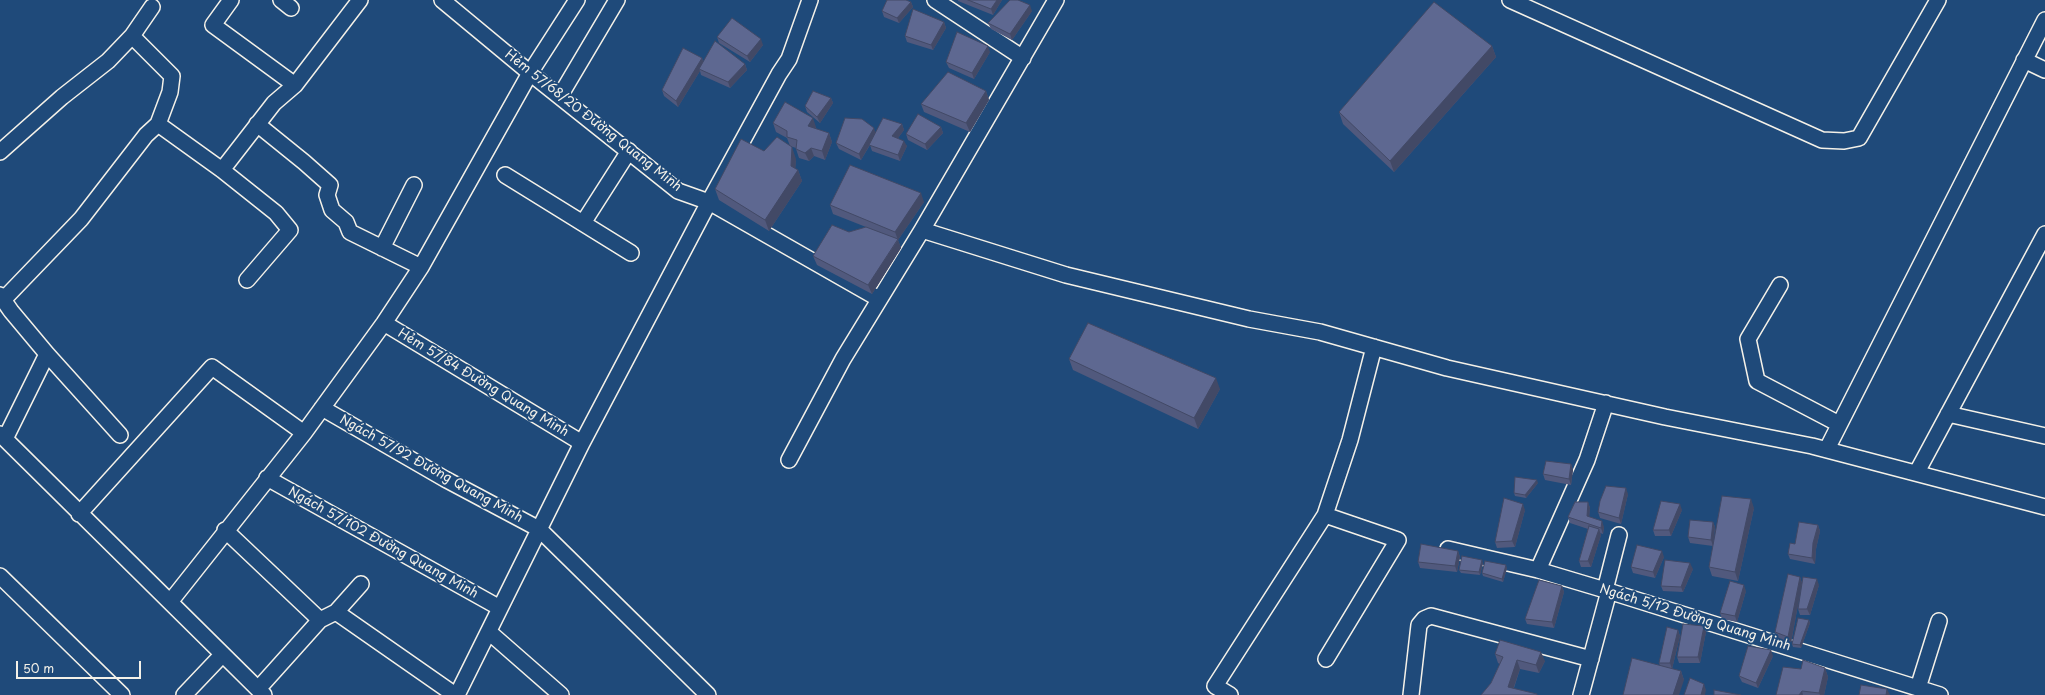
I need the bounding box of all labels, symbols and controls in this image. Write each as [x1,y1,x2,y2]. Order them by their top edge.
street label: Hẻm 57/68/20 Đường Quang Minh [501,47,685,195]
street label: Hẻm 57/84 Đường Quang Minh [395,326,571,440]
street label: Ngách 57/92 Đương Quang Minh [337,412,525,526]
street label: Ngách 57/102 Đường Quang Minh [285,484,481,602]
street label: Ngách 5/12 Đường Quang Minh [1597,581,1793,655]
scale bar [18,653,143,679]
text: 50 m [23,659,54,677]

